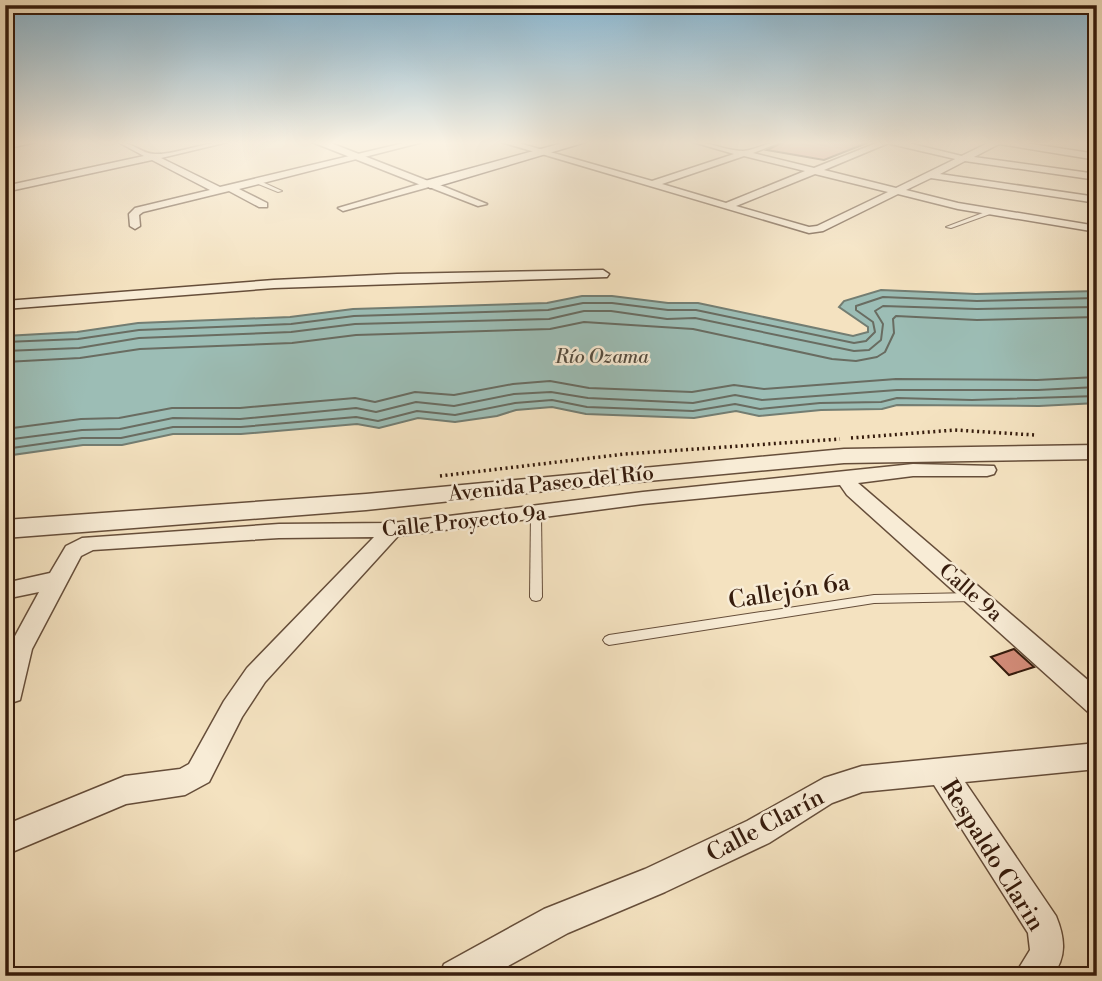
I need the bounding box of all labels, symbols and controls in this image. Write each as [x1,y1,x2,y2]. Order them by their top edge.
water label: Río Ozama [554,345,649,369]
street label: Avenida Paseo del Río [446,460,655,508]
street label: Calle Proyecto 9a [381,500,548,544]
street label: Calle 9a [933,558,1008,628]
street label: Callejón 6a [726,567,853,616]
street label: Respaldo Clarin [934,774,1051,937]
street label: Calle Clarín [702,782,829,869]

